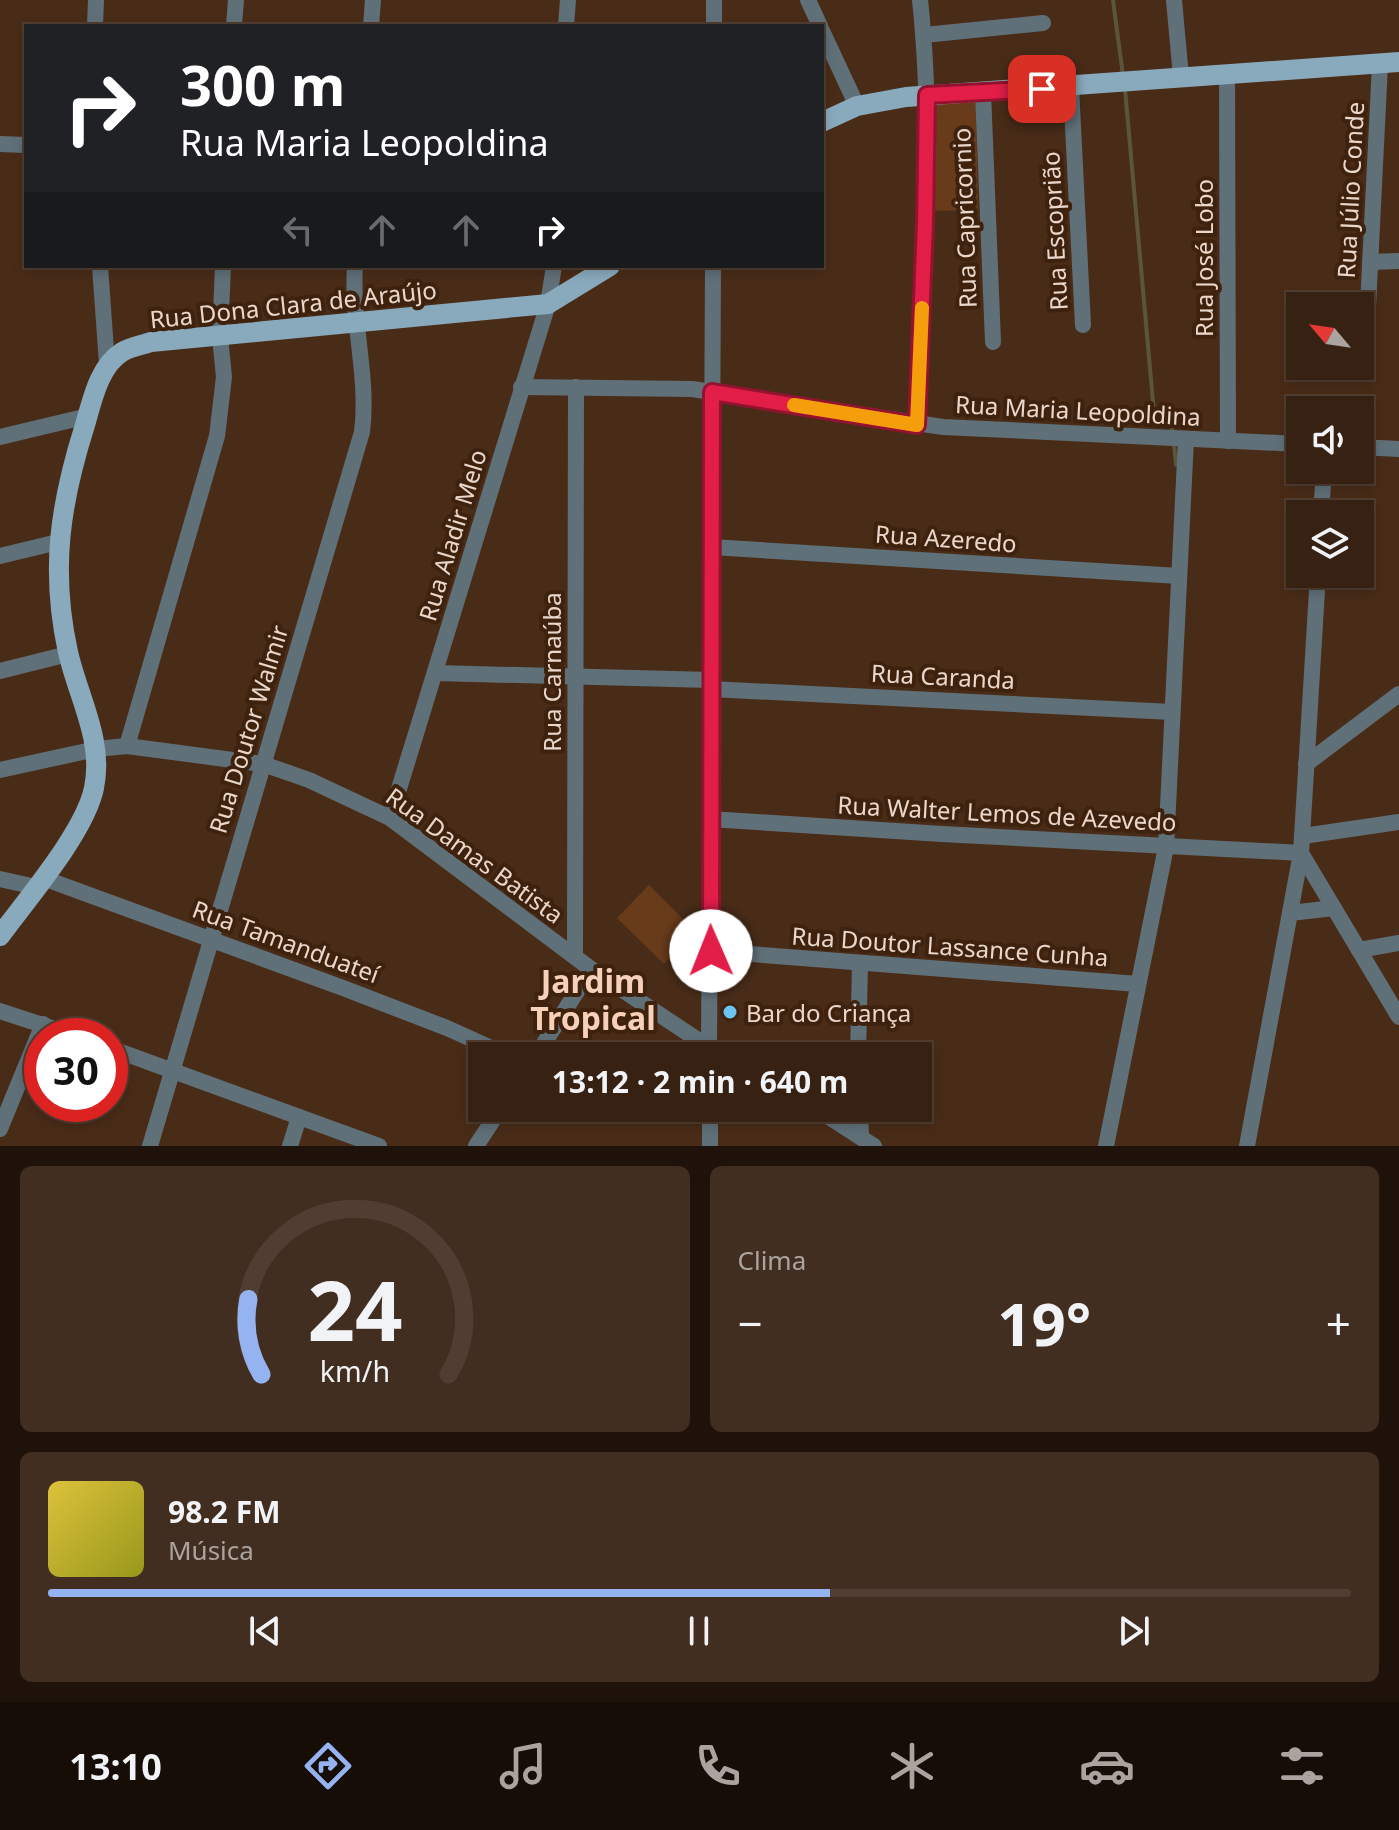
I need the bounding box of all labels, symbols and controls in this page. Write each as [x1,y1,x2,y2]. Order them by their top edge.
text: 300 m [180,46,345,122]
pin [1008,55,1076,123]
icon: right [48,56,152,160]
icon: arrive [1020,67,1064,111]
street label: Rua Júlio Conde [1329,101,1371,279]
text: Rua Maria Leopoldina [180,118,549,167]
street label: Rua Capricornio [944,127,984,309]
street label: Rua Escoprião [1033,151,1075,311]
street label: Rua José Lobo [1187,179,1220,337]
icon: left [276,208,320,252]
icon: ahead [360,208,404,252]
icon: ahead [444,208,488,252]
icon: right [528,208,572,252]
street label: Rua Dona Clara de Araújo [148,273,438,335]
north arrow [1286,292,1374,380]
map controls [1286,292,1374,588]
street label: Rua Maria Leopoldina [954,387,1202,433]
button: sound [1286,396,1374,484]
street label: Rua Aladir Melo [410,445,494,625]
button: layers [1286,500,1374,588]
street label: Rua Azeredo [874,517,1018,559]
street label: Rua Carnaúba [535,592,568,752]
street label: Rua Doutor Walmir [201,621,295,837]
street label: Rua Caranda [870,656,1016,696]
street label: Rua Damas Batista [380,779,570,931]
street label: Rua Walter Lemos de Azevedo [837,788,1177,838]
street label: Rua Tamanduateí [188,892,385,990]
position arrow [669,909,753,993]
street label: Rua Doutor Lassance Cunha [791,918,1109,974]
district label: Jardim Tropical [530,959,656,1039]
place label: Bar do Criança [746,996,911,1029]
marker: Bar do Criança [721,1003,739,1021]
speed limit sign: 30 [24,1018,128,1122]
text: 13:12 · 2 min · 640 m [552,1061,848,1102]
text: Clima [738,1242,806,1278]
text: 24 [307,1252,402,1365]
text: 19° [997,1282,1091,1364]
text: − [738,1293,763,1353]
text: + [1326,1293,1351,1353]
text: km/h [320,1351,390,1390]
text: 98.2 FM [168,1491,280,1532]
text: Música [168,1532,254,1568]
icon: previous [243,1609,287,1653]
icon: pause [677,1609,721,1653]
icon: next [1112,1609,1156,1653]
icon: directions [300,1738,356,1794]
icon: music [495,1738,551,1794]
icon: phone [690,1738,746,1794]
icon: climate [884,1738,940,1794]
icon: car [1079,1738,1135,1794]
icon: filters [1274,1738,1330,1794]
text: 13:10 [69,1742,162,1791]

